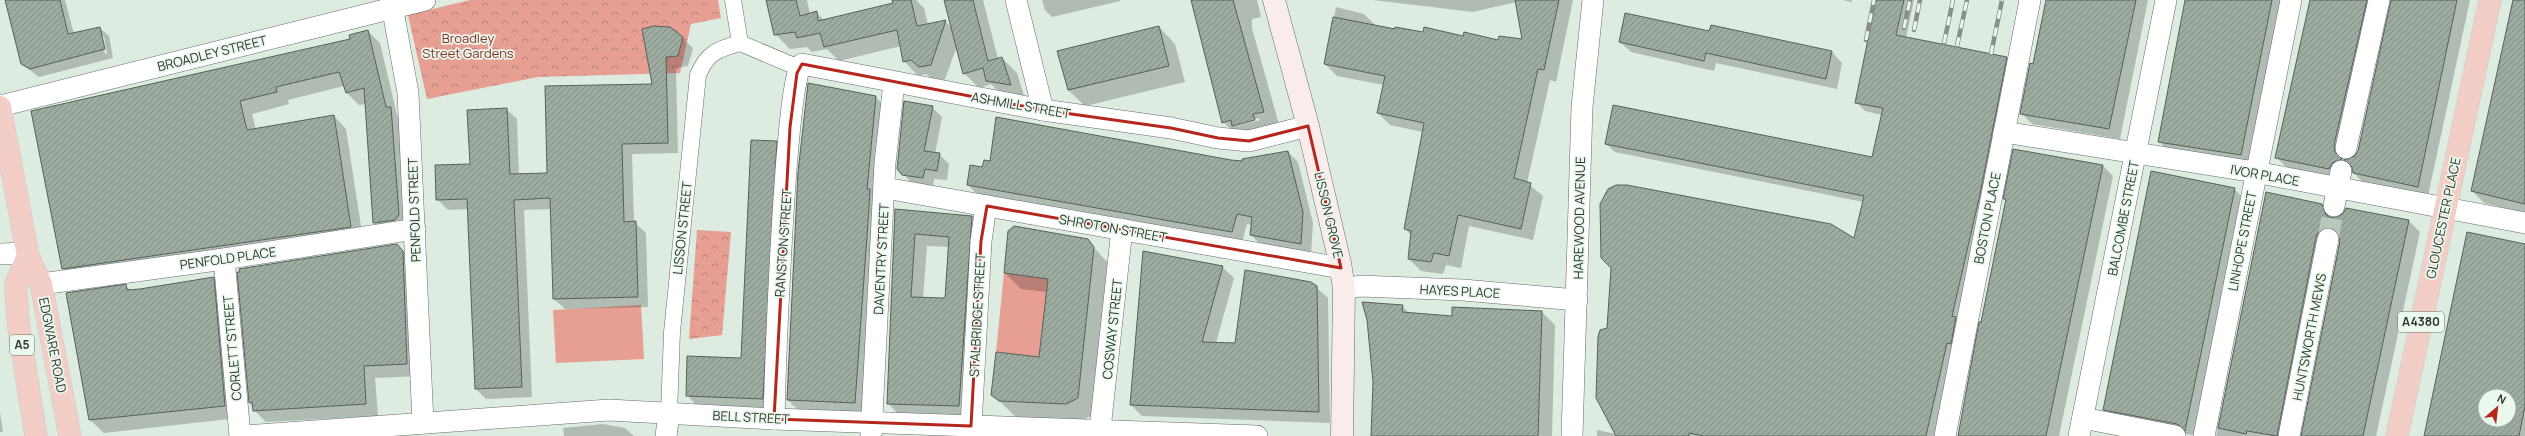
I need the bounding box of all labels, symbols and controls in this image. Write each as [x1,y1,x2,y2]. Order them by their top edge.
park label: Broadley Street Gardens [422,29,514,62]
street label: BROADLEY STREET [155,31,269,75]
street label: ASHMILL STREET [970,87,1072,123]
street label: HAREWOOD AVENUE [1569,156,1589,280]
street label: GLOUCESTER PLACE [2421,156,2465,280]
street label: PENFOLD STREET [403,157,425,263]
street label: BALCOMBE STREET [2103,159,2143,277]
street label: IVOR PLACE [2229,160,2301,190]
street label: LISSON GROVE [1310,170,1348,260]
street label: BOSTON PLACE [1969,171,2005,265]
street label: LISSON STREET [668,180,696,275]
street label: RANSTON STREET [770,188,796,298]
street label: LINHOPE STREET [2224,189,2261,292]
street label: DAVENTRY STREET [869,203,893,315]
street label: SHROTON STREET [1058,210,1169,246]
street label: PENFOLD PLACE [179,242,277,274]
street label: STALBRIDGE STREET [965,252,989,377]
street label: HUNTSWORTH MEWS [2288,272,2330,402]
street label: COSWAY STREET [1098,278,1126,380]
street label: HAYES PLACE [1419,280,1501,302]
street label: CORLETT STREET [218,294,246,402]
street label: EDGWARE ROAD [35,296,71,395]
road number: A4380 [2398,312,2444,332]
road number: A5 [10,335,34,355]
north arrow [2477,388,2517,428]
text: N [2495,390,2509,407]
street label: BELL STREET [712,406,790,428]

